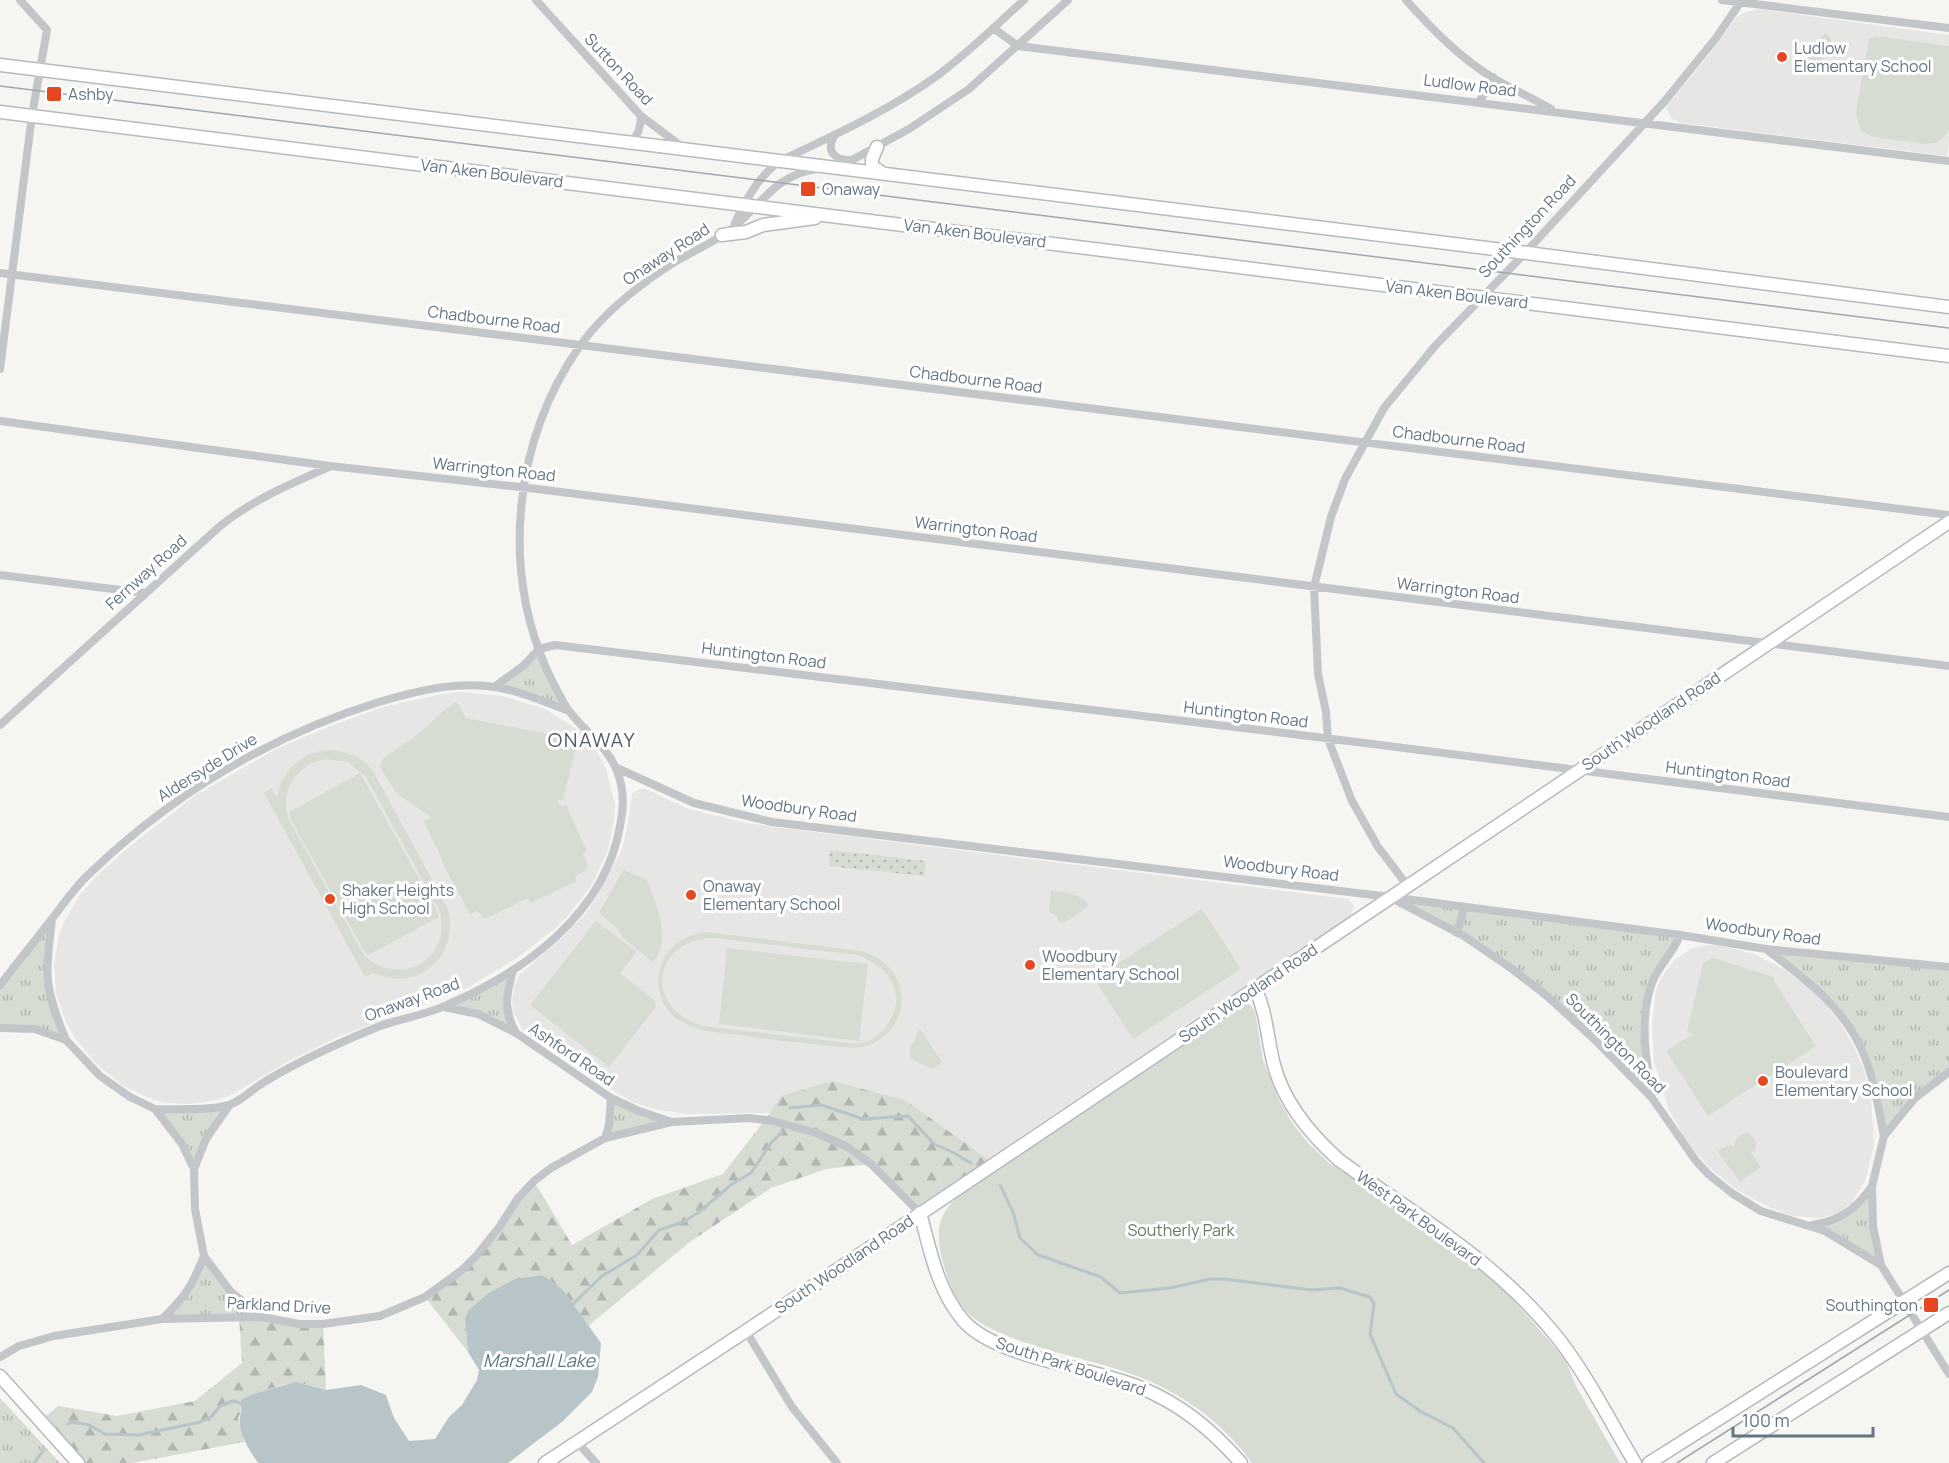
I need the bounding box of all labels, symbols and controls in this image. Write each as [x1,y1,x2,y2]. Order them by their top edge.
street label: Sutton Road [580,28,658,110]
place label: Ludlow Elementary School [1794,37,1932,77]
marker: Ludlow Elementary School [1775,50,1789,64]
street label: Ludlow Road [1422,68,1518,102]
place label: Ashby [68,83,114,105]
marker: Ashby [45,85,63,103]
street label: Van Aken Boulevard [419,153,565,193]
street label: Southington Road [1473,170,1581,282]
place label: Onaway [822,178,881,200]
marker: Onaway [799,180,817,198]
street label: Van Aken Boulevard [902,213,1048,253]
street label: Onaway Road [618,218,714,290]
street label: Van Aken Boulevard [1384,274,1530,314]
street label: Chadbourne Road [426,300,562,338]
street label: Chadbourne Road [908,360,1044,398]
street label: Chadbourne Road [1391,420,1527,458]
street label: Warrington Road [431,452,557,486]
street label: Warrington Road [913,511,1039,547]
street label: Fernway Road [101,530,191,614]
street label: Warrington Road [1395,572,1521,608]
street label: Huntington Road [700,636,828,674]
street label: South Woodland Road [1577,666,1725,776]
street label: Huntington Road [1182,695,1310,733]
district label: ONAWAY [548,726,636,753]
street label: Aldersyde Drive [153,728,261,806]
street label: Huntington Road [1664,755,1792,793]
street label: Woodbury Road [740,789,858,827]
street label: Woodbury Road [1222,850,1340,886]
place label: Onaway Elementary School [703,875,841,915]
place label: Shaker Heights High School [342,879,454,919]
marker: Onaway Elementary School [684,888,698,902]
marker: Shaker Heights High School [323,892,337,906]
street label: Woodbury Road [1704,912,1822,950]
street label: South Woodland Road [1174,938,1322,1048]
place label: Woodbury Elementary School [1042,945,1180,985]
marker: Woodbury Elementary School [1023,958,1037,972]
street label: Onaway Road [362,972,462,1026]
street label: Southington Road [1561,988,1671,1098]
street label: Ashford Road [525,1017,619,1091]
place label: Boulevard Elementary School [1775,1061,1913,1101]
marker: Boulevard Elementary School [1756,1074,1770,1088]
street label: West Park Boulevard [1352,1165,1486,1271]
street label: South Woodland Road [770,1209,918,1319]
park label: Southerly Park [1127,1219,1236,1241]
street label: Parkland Drive [226,1291,332,1319]
place label: Southington [1825,1294,1918,1316]
marker: Southington [1922,1296,1940,1314]
street label: South Park Boulevard [993,1331,1149,1401]
water label: Marshall Lake [483,1348,596,1372]
scale bar [1733,1400,1872,1438]
text: 100 m [1742,1408,1790,1432]

